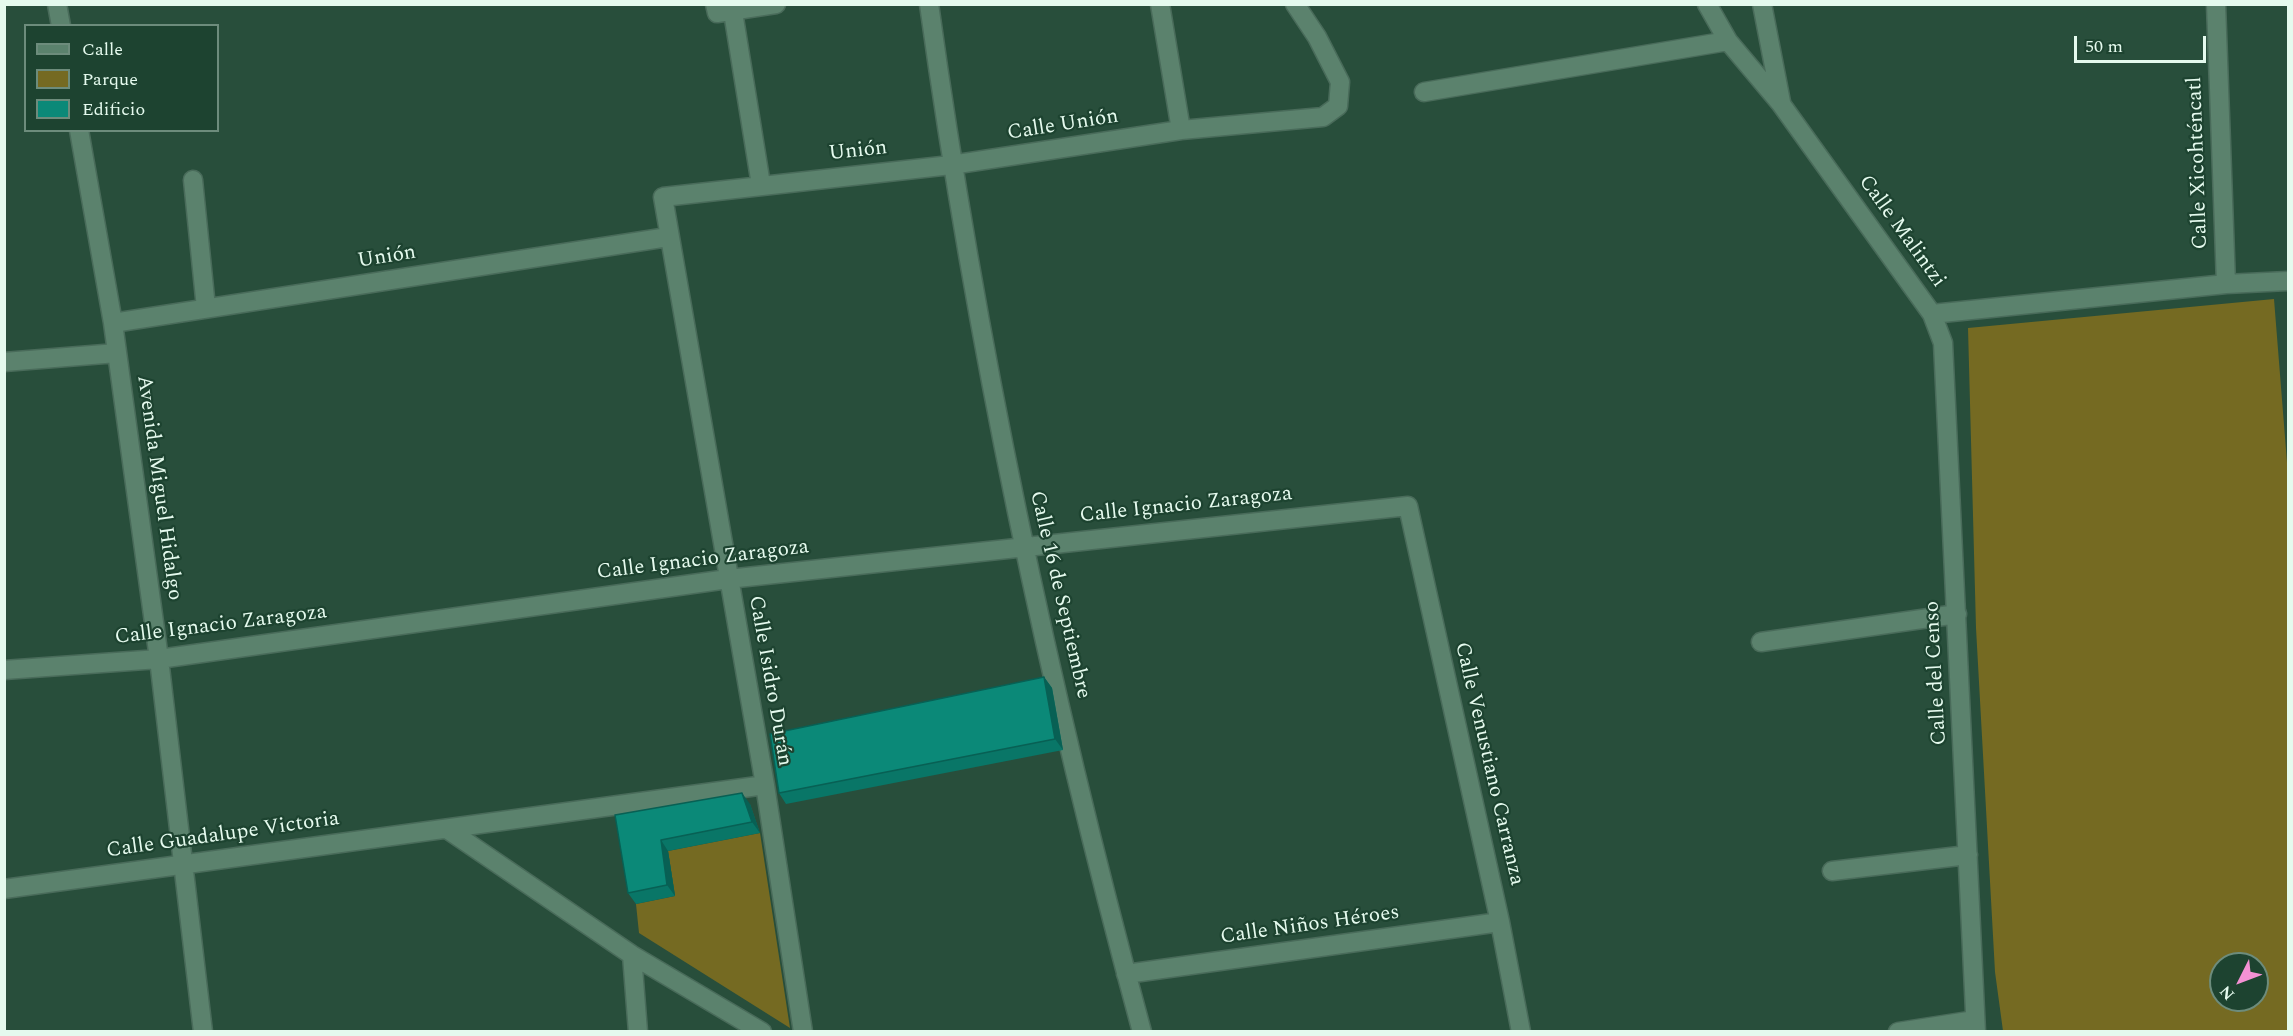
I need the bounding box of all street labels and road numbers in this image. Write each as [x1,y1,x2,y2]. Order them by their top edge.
street label: Calle Xicohténcatl [2183,76,2215,250]
street label: Calle Unión [1006,105,1120,147]
street label: Unión [827,136,889,168]
street label: Calle Malintzi [1852,171,1950,293]
street label: Unión [356,241,418,275]
street label: Avenida Miguel Hidalgo [130,374,186,602]
street label: Calle Ignacio Zaragoza [1078,482,1294,530]
street label: Calle 16 de Septiembre [1023,489,1095,701]
street label: Calle Ignacio Zaragoza [595,535,811,587]
street label: Calle Isidro Durán [742,594,796,768]
street label: Calle Ignacio Zaragoza [113,600,329,652]
street label: Calle del Censo [1921,600,1953,746]
street label: Calle Venustiano Carranza [1448,640,1528,888]
street label: Calle Guadalupe Victoria [105,807,341,865]
street label: Calle Niños Héroes [1219,901,1401,951]

